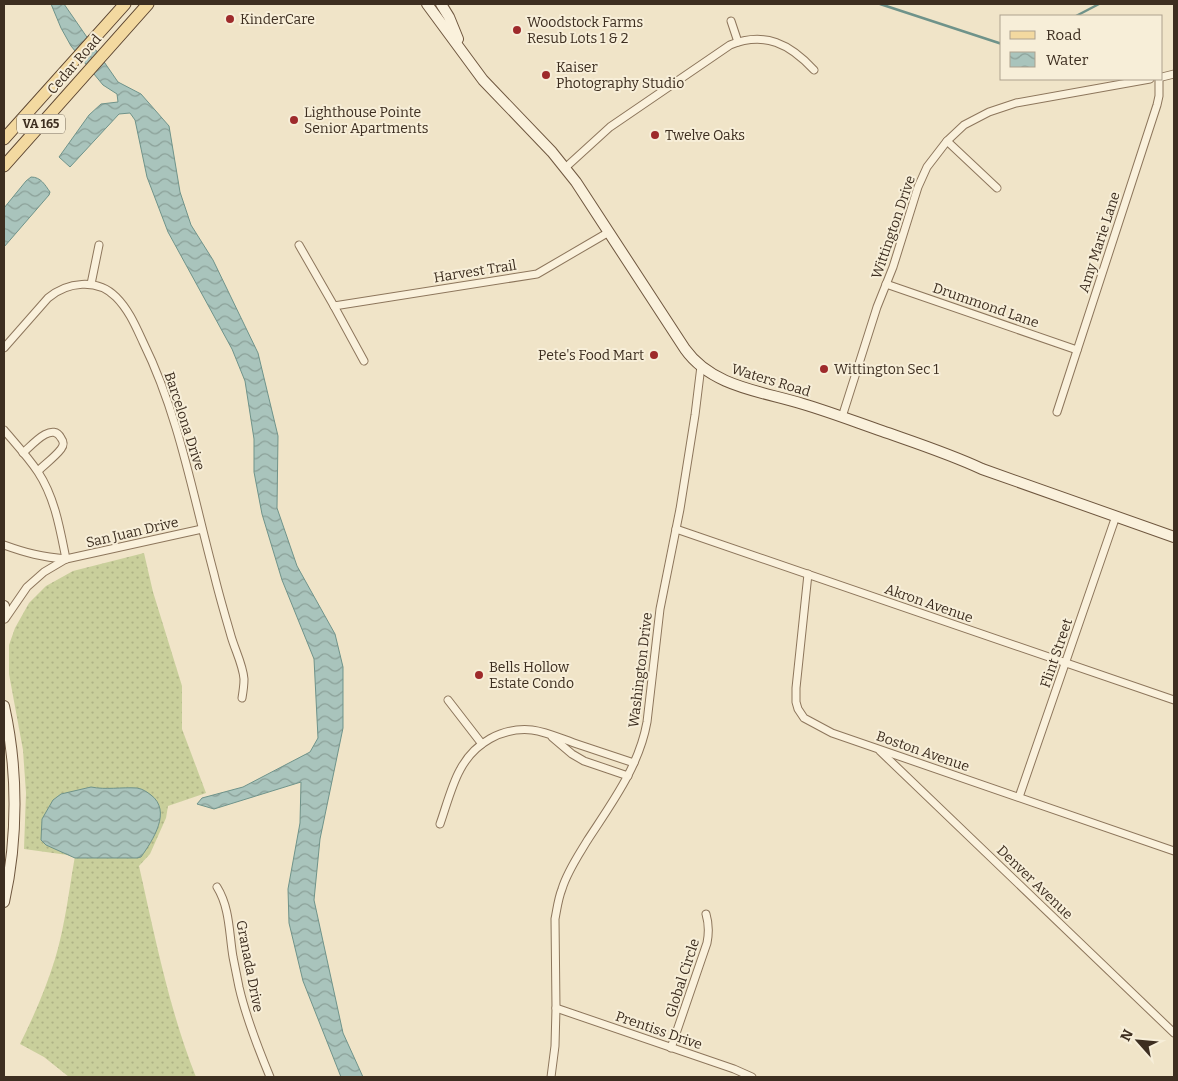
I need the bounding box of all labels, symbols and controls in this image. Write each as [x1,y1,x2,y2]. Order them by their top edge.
place label: KinderCare [240,11,315,28]
marker: KinderCare [224,13,236,25]
place label: Woodstock Farms Resub Lots 1 & 2 [527,14,643,47]
legend [1000,15,1163,80]
marker: Woodstock Farms Resub Lots 1 & 2 [511,24,523,36]
text: Road [1046,26,1081,44]
street label: Cedar Road [44,31,105,98]
text: Water [1046,51,1089,69]
place label: Kaiser Photography Studio [556,59,684,92]
marker: Kaiser Photography Studio [540,69,552,81]
place label: Lighthouse Pointe Senior Apartments [304,104,428,137]
marker: Lighthouse Pointe Senior Apartments [288,114,300,126]
road number: VA 165 [17,115,65,134]
place label: Twelve Oaks [665,127,745,144]
marker: Twelve Oaks [649,129,661,141]
street label: Wittington Drive [868,173,919,281]
street label: Amy Marie Lane [1075,190,1124,295]
street label: Harvest Trail [432,257,518,286]
street label: Drummond Lane [931,279,1041,332]
place label: Pete's Food Mart [538,347,644,364]
marker: Pete's Food Mart [648,349,660,361]
street label: Waters Road [729,360,812,401]
place label: Wittington Sec 1 [834,361,939,378]
marker: Wittington Sec 1 [818,363,830,375]
street label: Barcelona Drive [161,370,208,473]
street label: San Juan Drive [84,514,180,551]
street label: Akron Avenue [882,580,975,627]
street label: Washington Drive [625,611,656,729]
street label: Flint Street [1037,616,1076,690]
place label: Bells Hollow Estate Condo [489,659,574,692]
marker: Bells Hollow Estate Condo [473,669,485,681]
street label: Boston Avenue [874,728,972,775]
street label: Denver Avenue [993,842,1076,923]
street label: Granada Drive [232,919,267,1014]
street label: Global Circle [662,936,703,1020]
street label: Prentiss Drive [613,1008,704,1053]
north arrow [1113,1016,1163,1066]
text: N [1117,1026,1137,1044]

